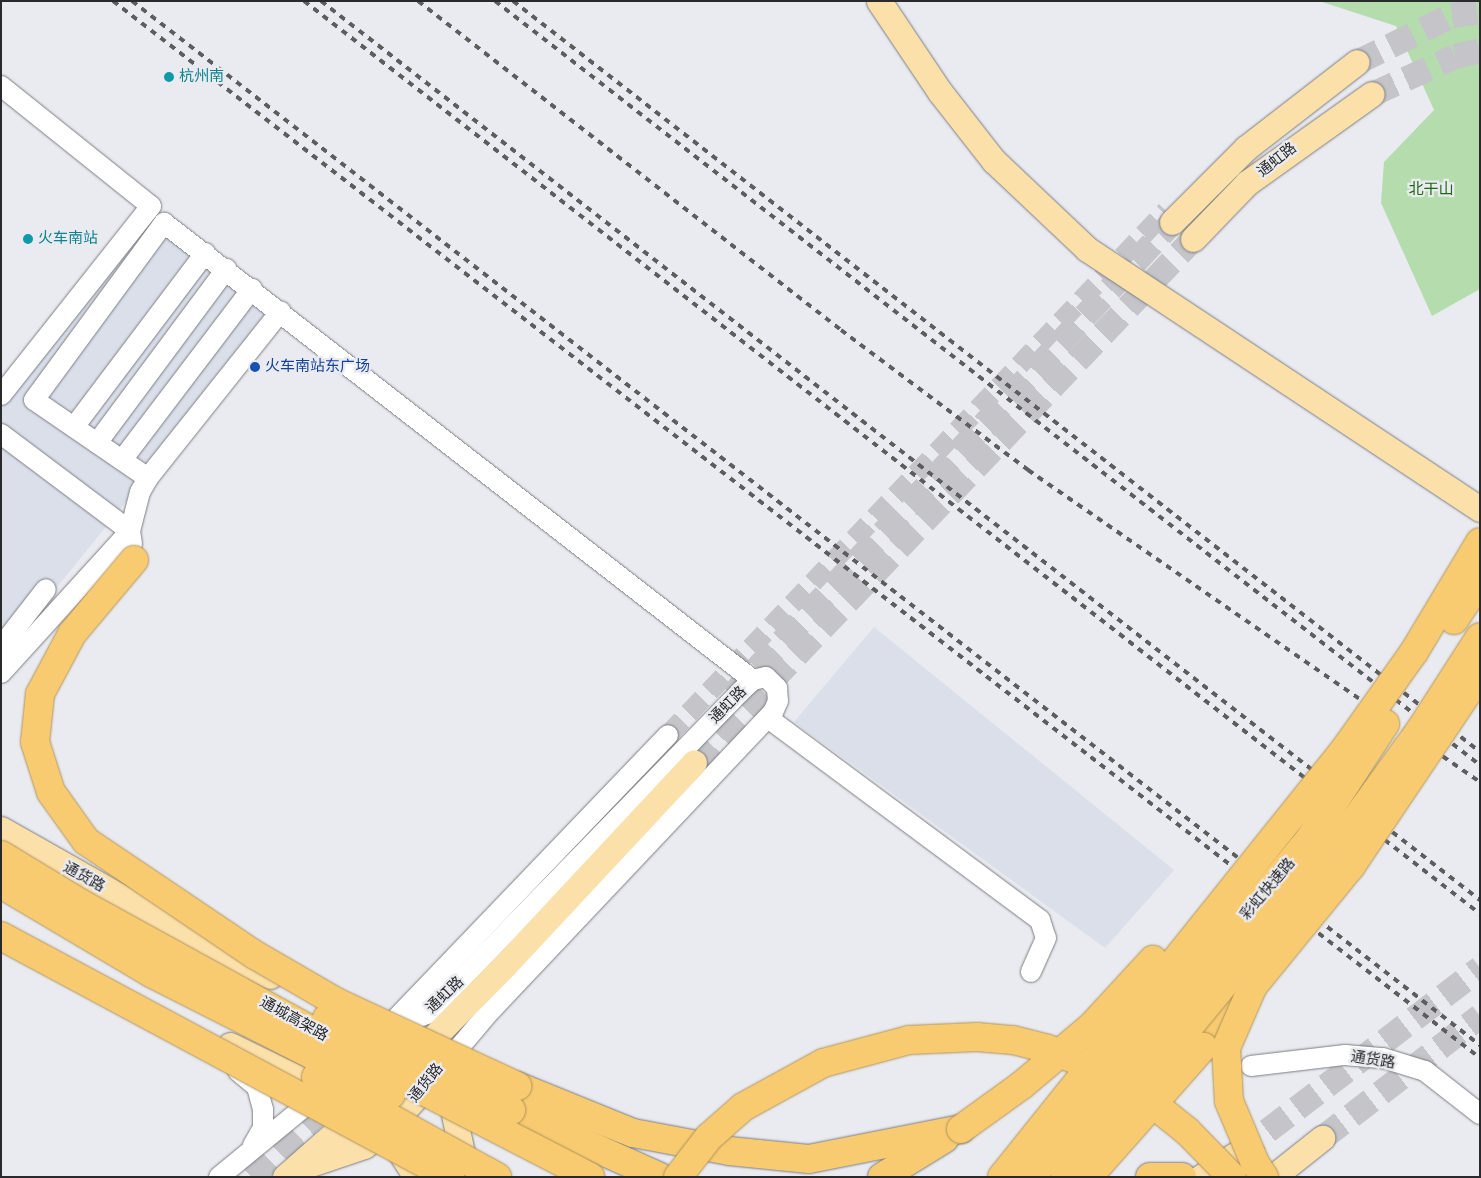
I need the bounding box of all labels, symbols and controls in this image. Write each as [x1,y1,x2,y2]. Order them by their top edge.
place label: 杭州南 [179,68,224,86]
marker: 杭州南 [163,71,175,83]
street label: 通虹路 [1254,139,1300,181]
park label: 北干山 [1409,181,1453,199]
place label: 火车南站 [38,230,98,248]
marker: 火车南站 [22,233,34,245]
place label: 火车南站东广场 [265,358,370,376]
marker: 火车南站东广场 [249,361,261,373]
street label: 通虹路 [706,683,750,727]
street label: 彩虹快速路 [1237,854,1299,924]
street label: 通货路 [60,858,108,896]
street label: 通虹路 [423,973,467,1017]
street label: 通城高架路 [257,993,331,1045]
street label: 通货路 [1349,1048,1397,1072]
street label: 通货路 [405,1060,447,1106]

